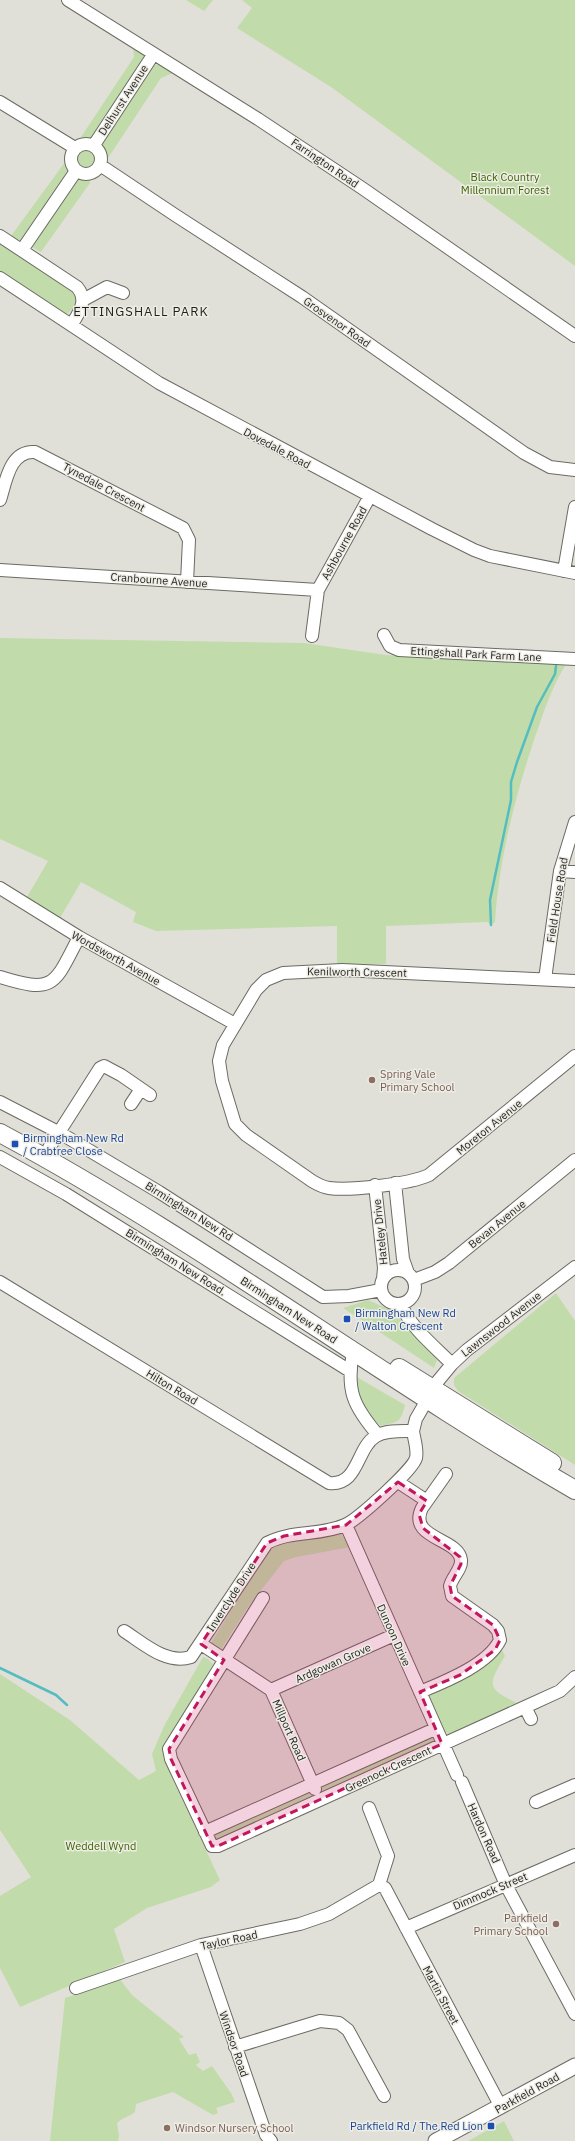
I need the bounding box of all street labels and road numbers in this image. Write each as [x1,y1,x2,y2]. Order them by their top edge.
street label: Delhurst Avenue [95,62,151,138]
street label: Farrington Road [289,135,361,191]
street label: Grosvenor Road [301,294,373,350]
street label: Dovedale Road [241,424,313,472]
street label: Tynedale Crescent [60,459,148,515]
street label: Ashbourne Road [318,504,370,582]
street label: Cranbourne Avenue [110,570,208,590]
street label: Ettingshall Park Farm Lane [410,644,542,664]
street label: Field House Road [543,856,571,944]
street label: Wordsworth Avenue [69,928,163,988]
street label: Kenilworth Crescent [307,964,407,980]
street label: Moreton Avenue [453,1096,525,1158]
street label: Birmingham New Rd [143,1178,235,1244]
street label: Bevan Avenue [465,1197,529,1251]
street label: Hateley Drive [370,1198,390,1266]
street label: Birmingham New Road. [123,1225,229,1299]
street label: Birmingham New Road [238,1273,340,1347]
street label: Lawnswood Avenue [458,1288,544,1360]
street label: Hilton Road [144,1366,200,1408]
street label: Inverclyde Drive [203,1560,259,1634]
street label: Dunoon Drive [374,1602,414,1668]
street label: Ardgowan Grove [293,1640,373,1686]
street label: Millport Road [269,1697,309,1763]
street label: Greenock Crescent [343,1743,434,1795]
street label: Hardon Road [465,1801,503,1865]
street label: Dimmock Street [451,1869,529,1913]
street label: Taylor Road [199,1927,259,1953]
street label: Martin Street [420,1963,462,2027]
street label: Windsor Road [216,2009,252,2079]
street label: Parkfield Road [492,2069,562,2117]

